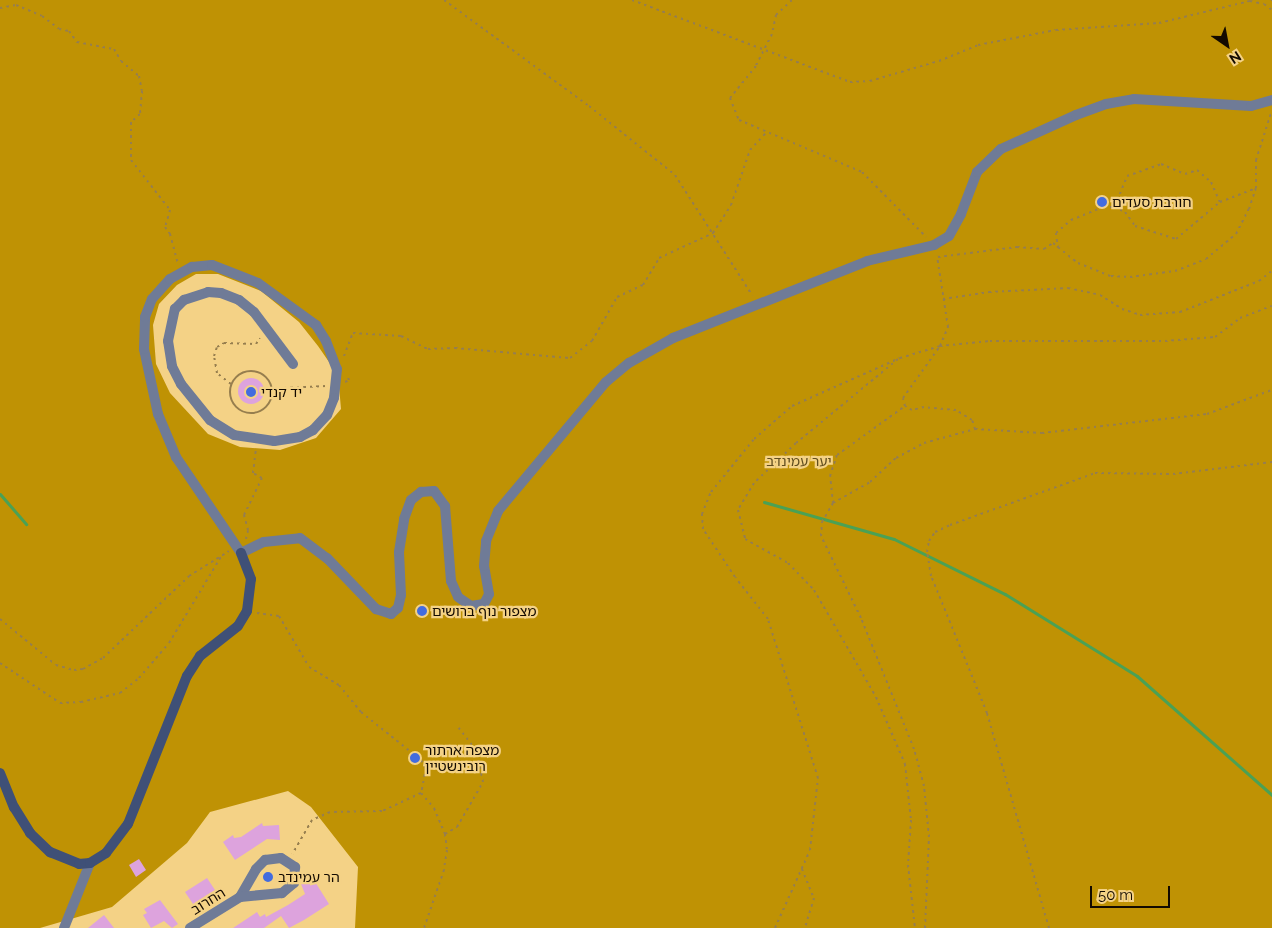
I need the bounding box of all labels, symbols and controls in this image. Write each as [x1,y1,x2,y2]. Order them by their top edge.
north arrow [1202,20,1252,70]
text: N [1226,48,1244,67]
place label: חורבת סעדים [1112,194,1191,210]
marker: חורבת סעדים [1096,196,1108,208]
place label: יד קנדי [261,384,302,400]
marker: יד קנדי [245,386,257,398]
park label: יער עמינדב [766,453,832,469]
place label: מצפור נוף ברושים [432,603,536,619]
marker: מצפור נוף ברושים [416,605,428,617]
place label: מצפה ארתור רובינשטיין [425,742,499,774]
marker: מצפה ארתור רובינשטיין [409,752,421,764]
place label: הר עמינדב [278,869,340,885]
marker: הר עמינדב [262,871,274,883]
scale bar [1092,876,1172,908]
street label: החרוב [188,884,228,918]
text: 50 m [1098,886,1133,904]

